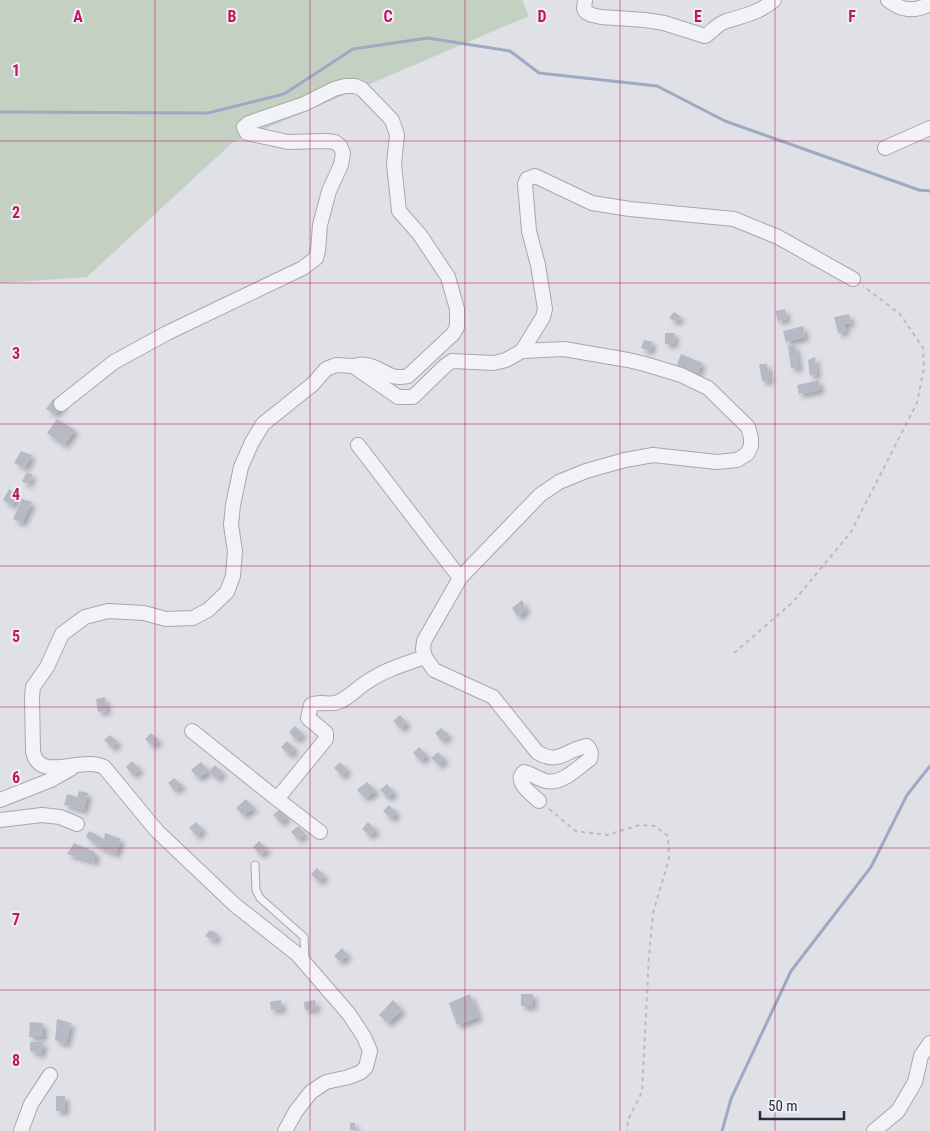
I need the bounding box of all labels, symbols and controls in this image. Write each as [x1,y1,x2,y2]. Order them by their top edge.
text: A [73,7,83,26]
text: B [228,7,237,26]
text: C [383,7,393,26]
text: D [537,7,547,26]
text: E [694,7,702,26]
text: F [848,7,856,26]
text: 1 [12,61,20,80]
text: 2 [12,203,20,222]
text: 3 [12,344,20,363]
text: 4 [12,485,20,504]
text: 5 [12,627,20,646]
text: 6 [12,768,20,787]
text: 7 [12,910,20,929]
text: 8 [12,1051,20,1070]
scale bar [760,1088,844,1120]
text: 50 m [768,1097,798,1115]

